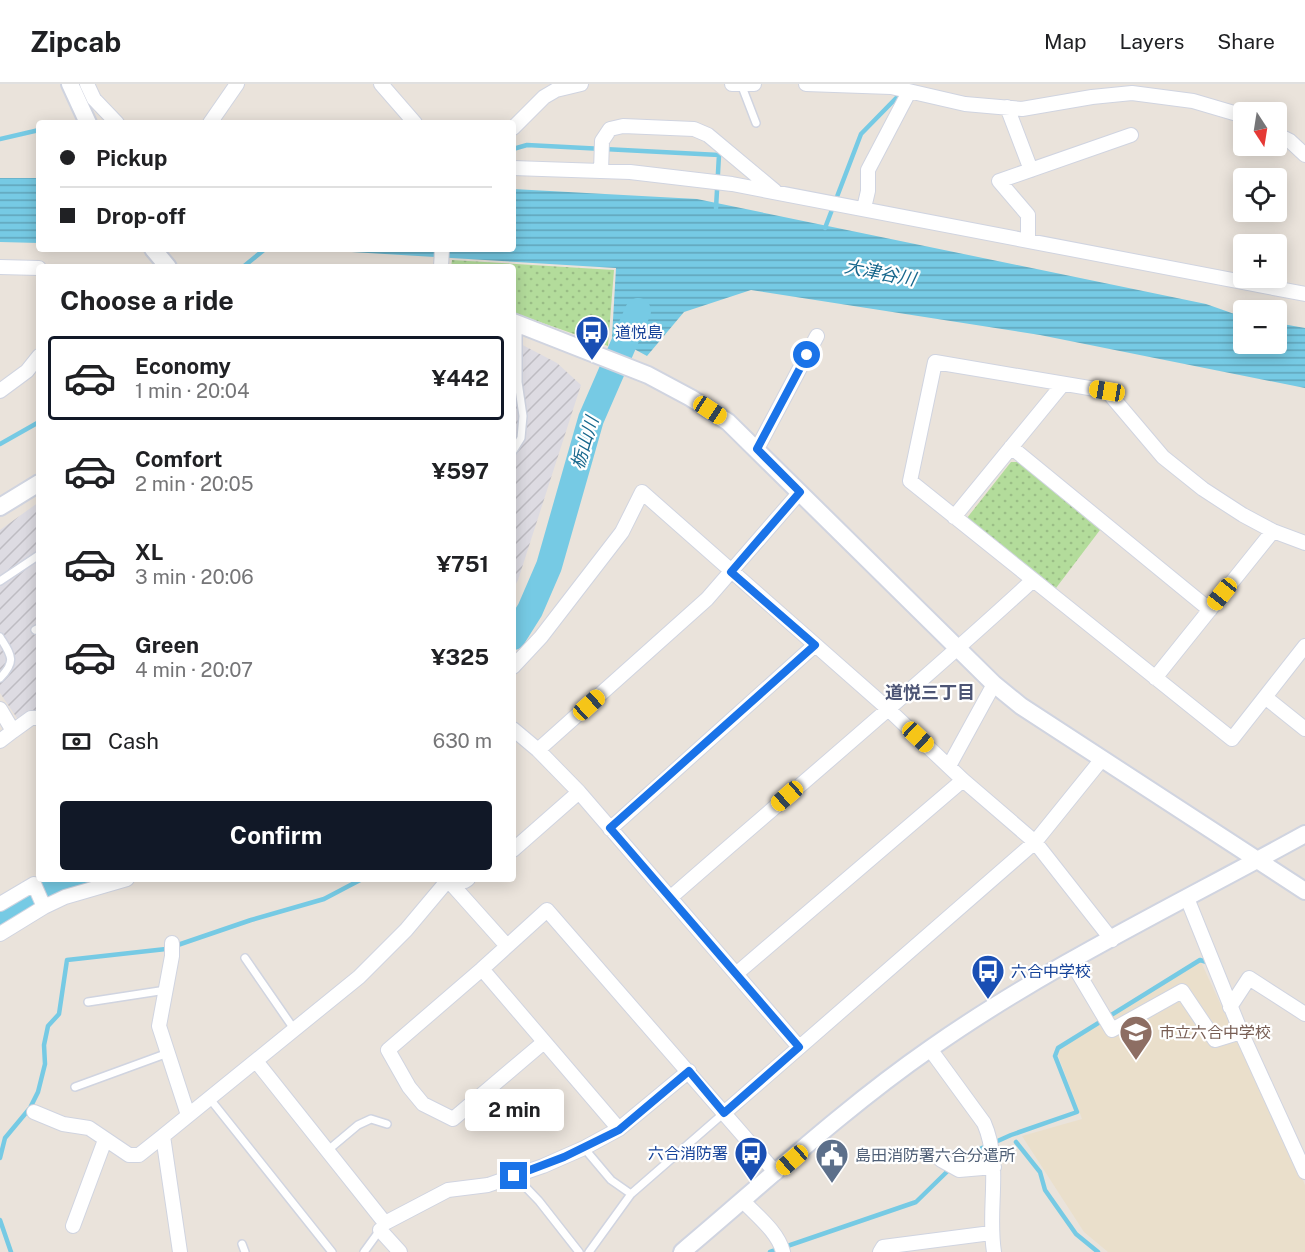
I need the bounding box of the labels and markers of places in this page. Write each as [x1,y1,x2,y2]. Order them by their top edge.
bus stop icon: 道悦島 [574,314,610,361]
place label: 道悦島 [615,323,663,342]
bus stop icon: 六合中学校 [970,953,1006,1000]
place label: 六合中学校 [1011,962,1091,981]
school or university icon: 市立六合中学校 [1118,1014,1154,1061]
place label: 市立六合中学校 [1159,1023,1271,1042]
bus stop icon: 六合消防署 [733,1135,769,1182]
public building icon: 島田消防署六合分遣所 [814,1137,850,1184]
place label: 六合消防署 [648,1144,728,1163]
place label: 島田消防署六合分遣所 [855,1146,1015,1165]

